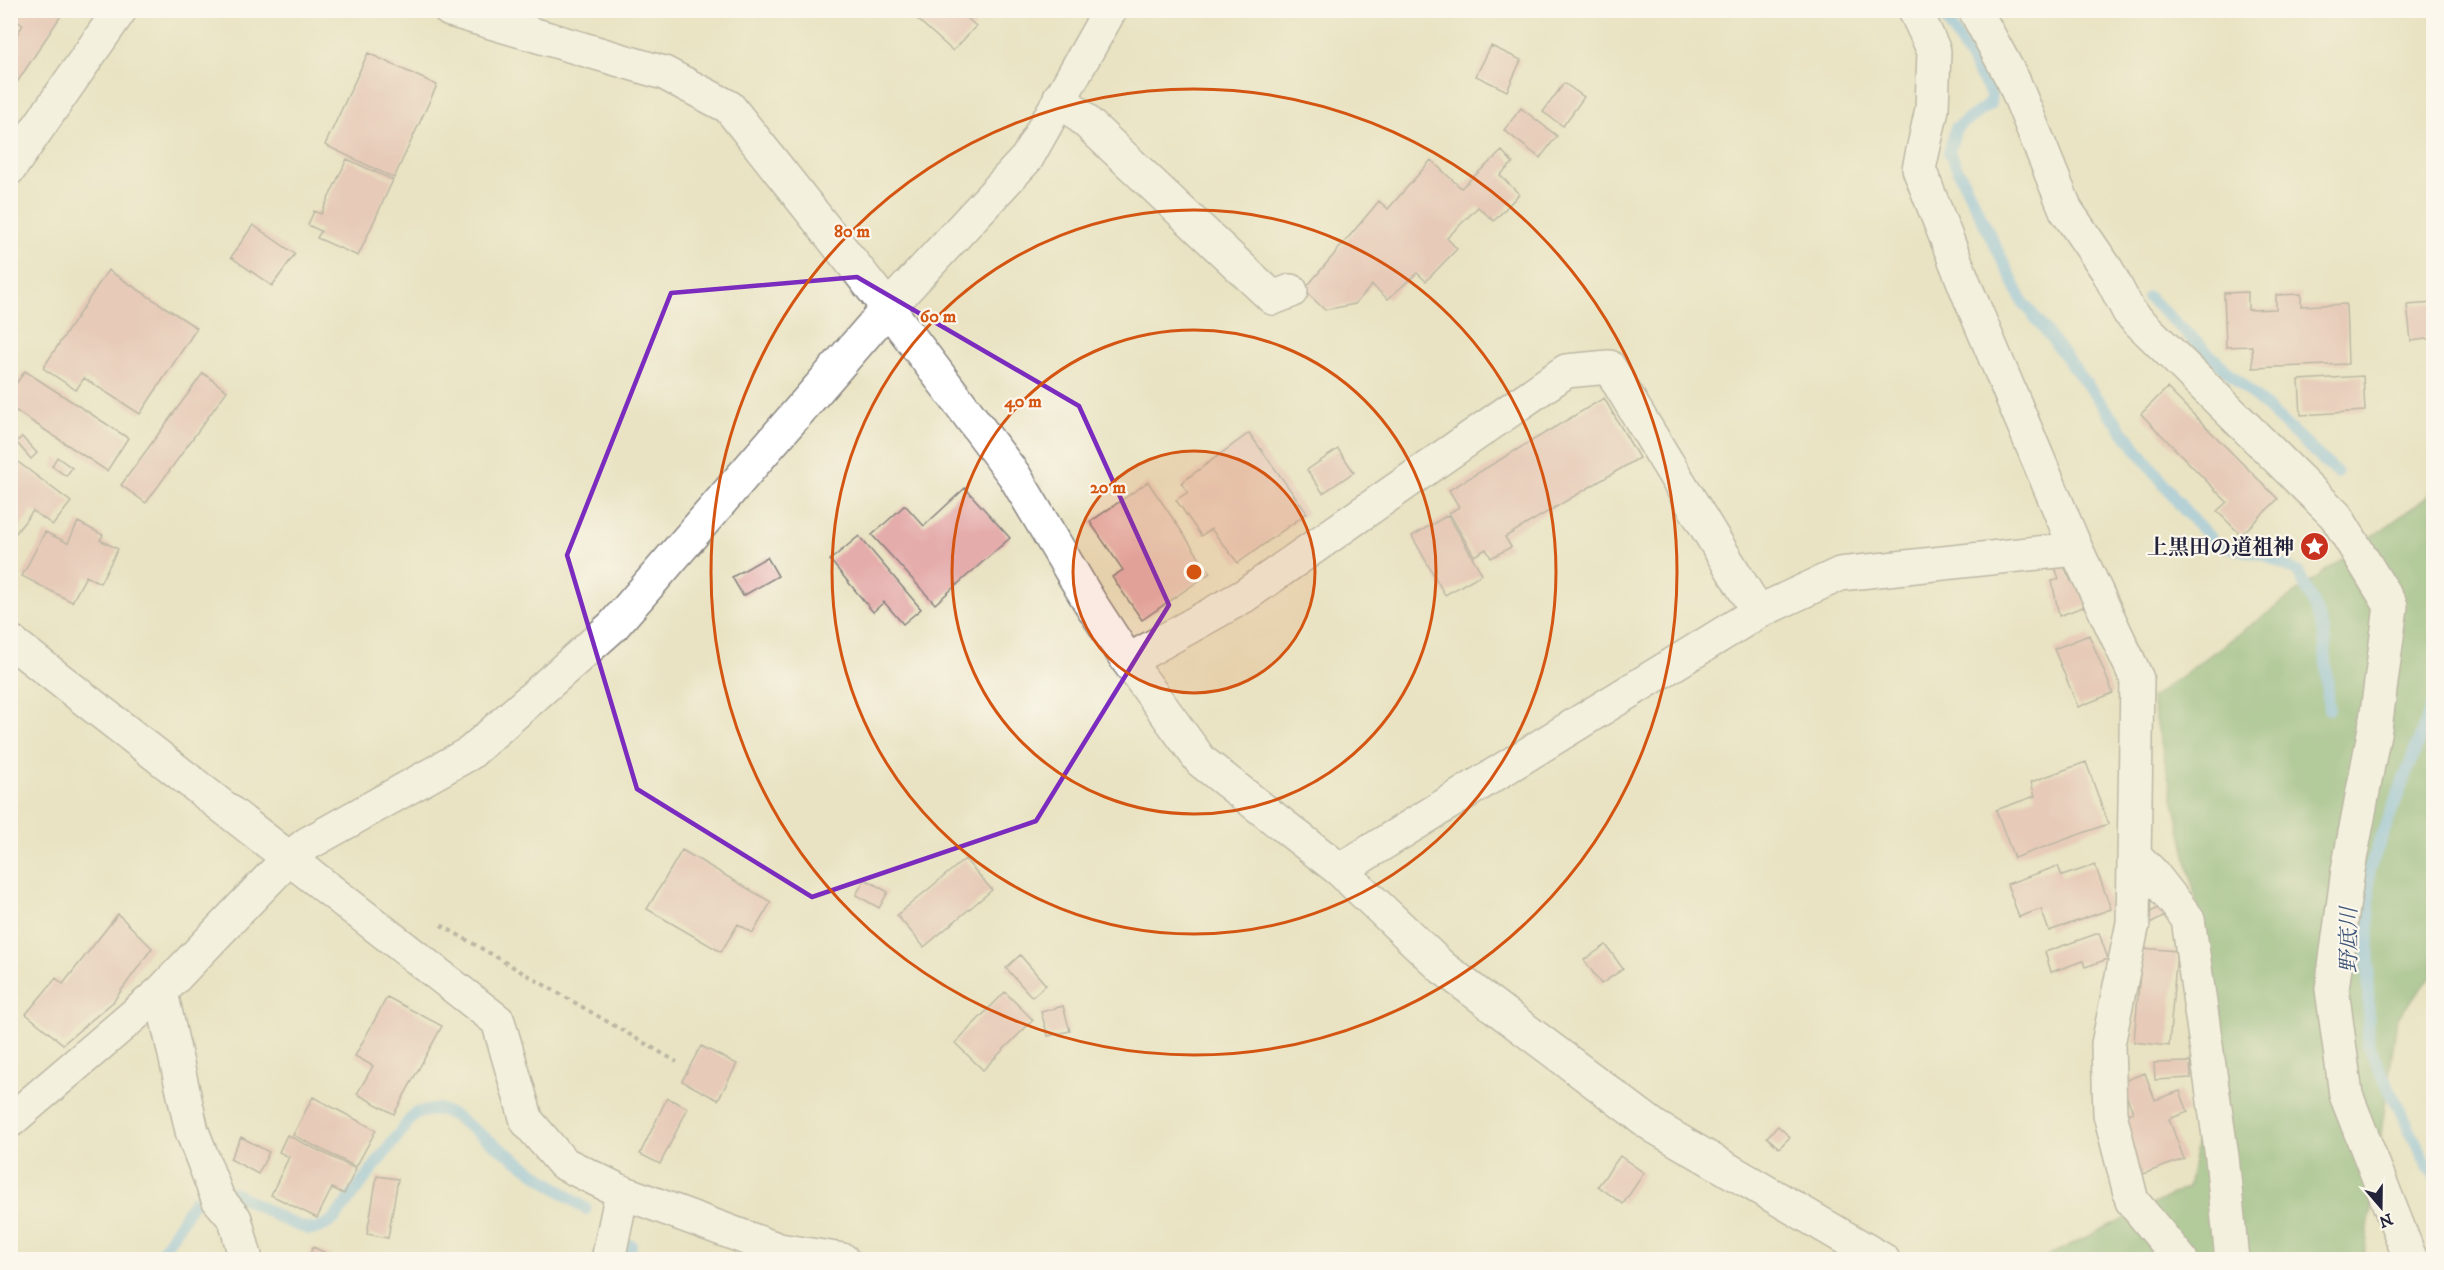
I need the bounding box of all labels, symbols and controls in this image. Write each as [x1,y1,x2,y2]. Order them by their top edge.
text: 80 m [834,221,871,243]
text: 60 m [920,306,957,328]
text: 40 m [1003,391,1042,413]
text: 20 m [1090,477,1126,499]
place icon: 上黒田の道祖神 [2299,531,2331,563]
place label: 上黒田の道祖神 [2147,535,2294,561]
centre of rings [1184,562,1204,582]
water label: 野底川 [2336,905,2363,973]
north arrow [2351,1177,2411,1237]
text: N [2376,1209,2395,1232]

